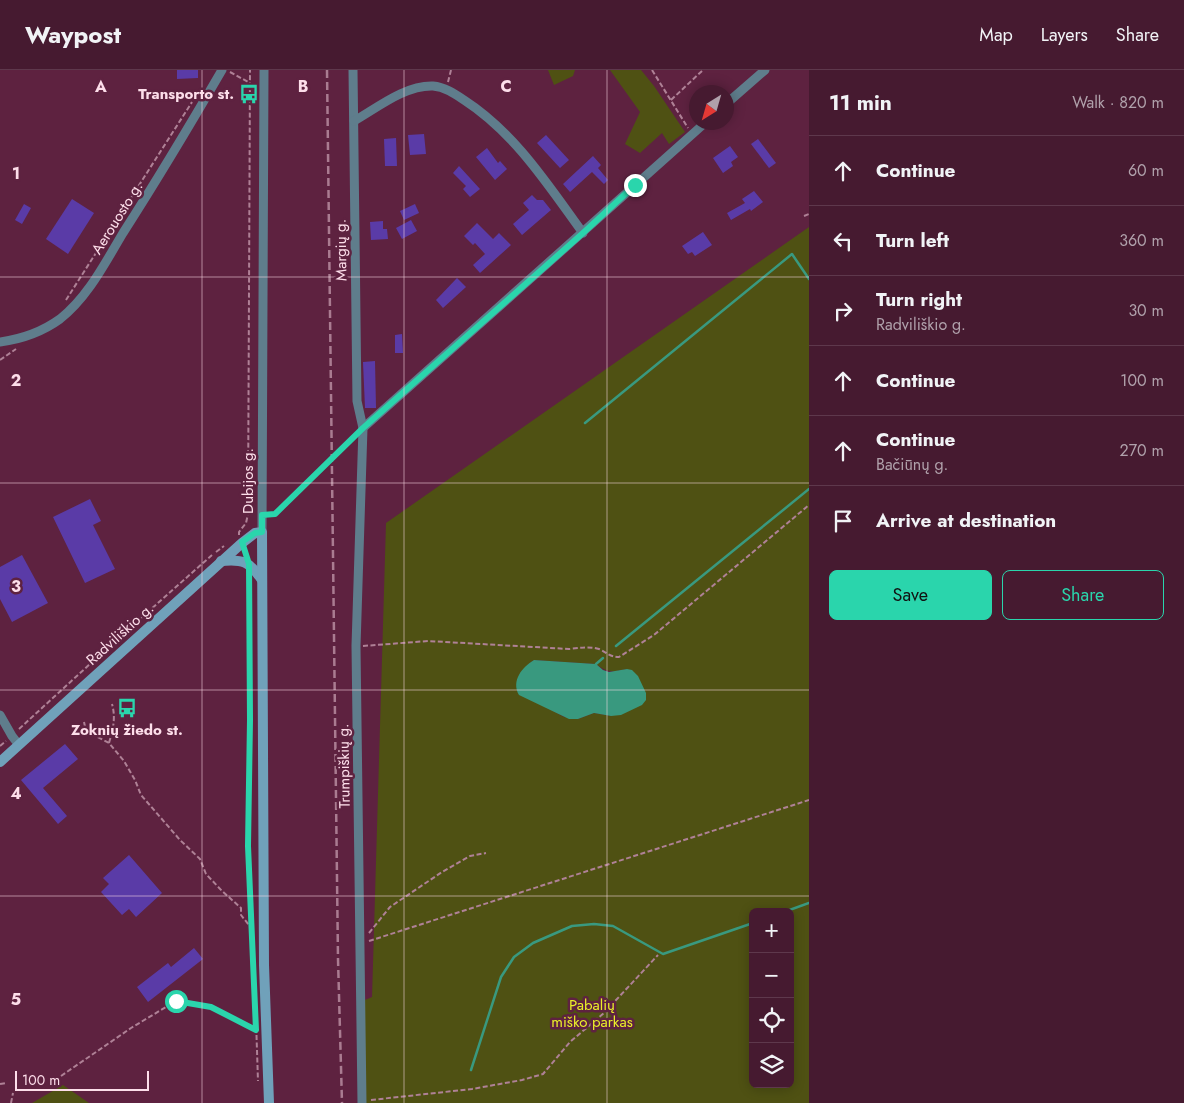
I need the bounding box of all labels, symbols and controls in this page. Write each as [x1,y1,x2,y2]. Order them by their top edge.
text: Waypost [25,17,121,52]
text: Map [979,22,1013,48]
text: Layers [1041,22,1088,48]
text: Share [1116,22,1159,48]
text: A [94,75,107,98]
text: B [298,75,308,98]
text: C [500,75,512,98]
place label: Transporto st. [138,83,234,105]
bus stop icon: Transporto st. [238,83,260,105]
north arrow [689,85,734,130]
text: 11 min [829,88,892,118]
text: Walk · 820 m [1072,91,1164,114]
icon: ahead [829,157,857,185]
text: Continue [876,157,955,184]
text: 60 m [1128,159,1164,182]
text: 1 [12,162,20,185]
route end [624,174,647,197]
street label: Aerouosto g. [86,177,148,259]
street label: Margių g. [329,219,353,281]
icon: left [829,227,857,255]
text: Turn left [876,227,949,254]
text: 360 m [1119,229,1164,252]
text: Turn right [876,286,962,313]
icon: right [829,297,857,325]
text: 30 m [1128,299,1164,322]
text: Radviliškio g. [876,313,966,336]
icon: ahead [829,367,857,395]
text: Continue [876,367,955,394]
text: 2 [11,369,21,392]
text: 100 m [1120,369,1164,392]
text: Continue [876,426,955,453]
icon: ahead [829,437,857,465]
text: 270 m [1120,439,1164,462]
street label: Dubijos g. [237,448,259,514]
text: Bačiūnų g. [876,453,948,476]
icon: arrive [829,507,857,535]
text: Arrive at destination [876,507,1056,534]
button: Save [829,570,992,620]
button: Share [1002,570,1164,620]
text: 3 [11,575,21,598]
street label: Radviliškio g. [81,598,159,670]
bus stop icon: Zoknių žiedo st. [116,697,138,719]
place label: Zoknių žiedo st. [71,719,183,741]
street label: Trumpiškių g. [332,723,356,809]
text: 4 [10,782,22,805]
map controls [749,908,794,1088]
button: + [749,908,794,953]
button: − [749,953,794,998]
text: 5 [11,988,21,1011]
route start [165,990,188,1013]
park label: Pabalių miško parkas [551,994,633,1033]
button: locate [749,998,794,1043]
button: layers [749,1043,794,1088]
scale bar [15,1068,149,1091]
text: 100 m [22,1070,60,1090]

